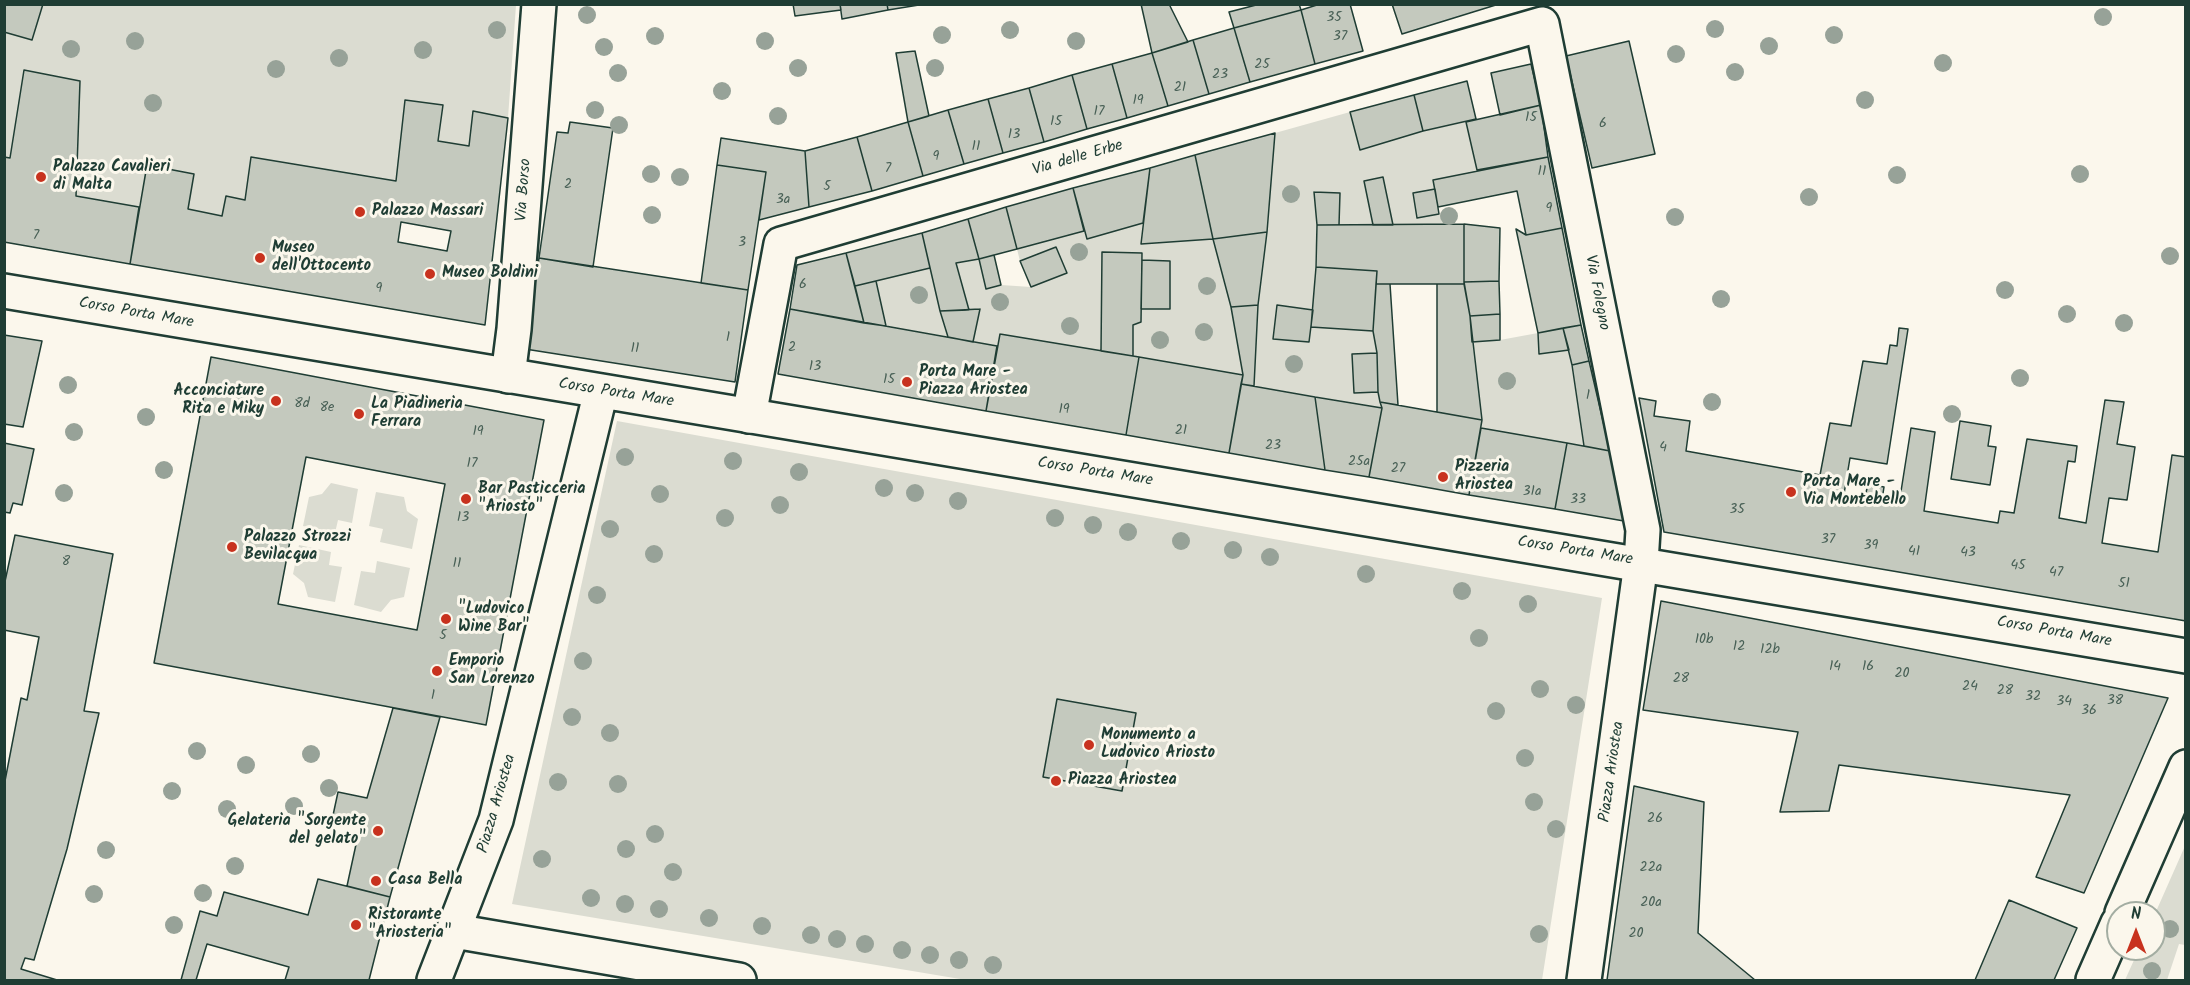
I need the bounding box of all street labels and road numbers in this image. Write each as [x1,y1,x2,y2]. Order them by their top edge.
street label: Via delle Erbe [1031,137,1125,181]
street label: Via Borso [513,158,537,222]
street label: Via Folegno [1579,254,1613,332]
street label: Corso Porta Mare [77,294,195,334]
street label: Corso Porta Mare [557,375,675,413]
street label: Corso Porta Mare [1036,454,1154,492]
street label: Corso Porta Mare [1516,533,1634,571]
street label: Corso Porta Mare [1995,613,2113,653]
street label: Piazza Ariostea [1596,720,1630,824]
street label: Piazza Ariostea [475,752,521,856]

